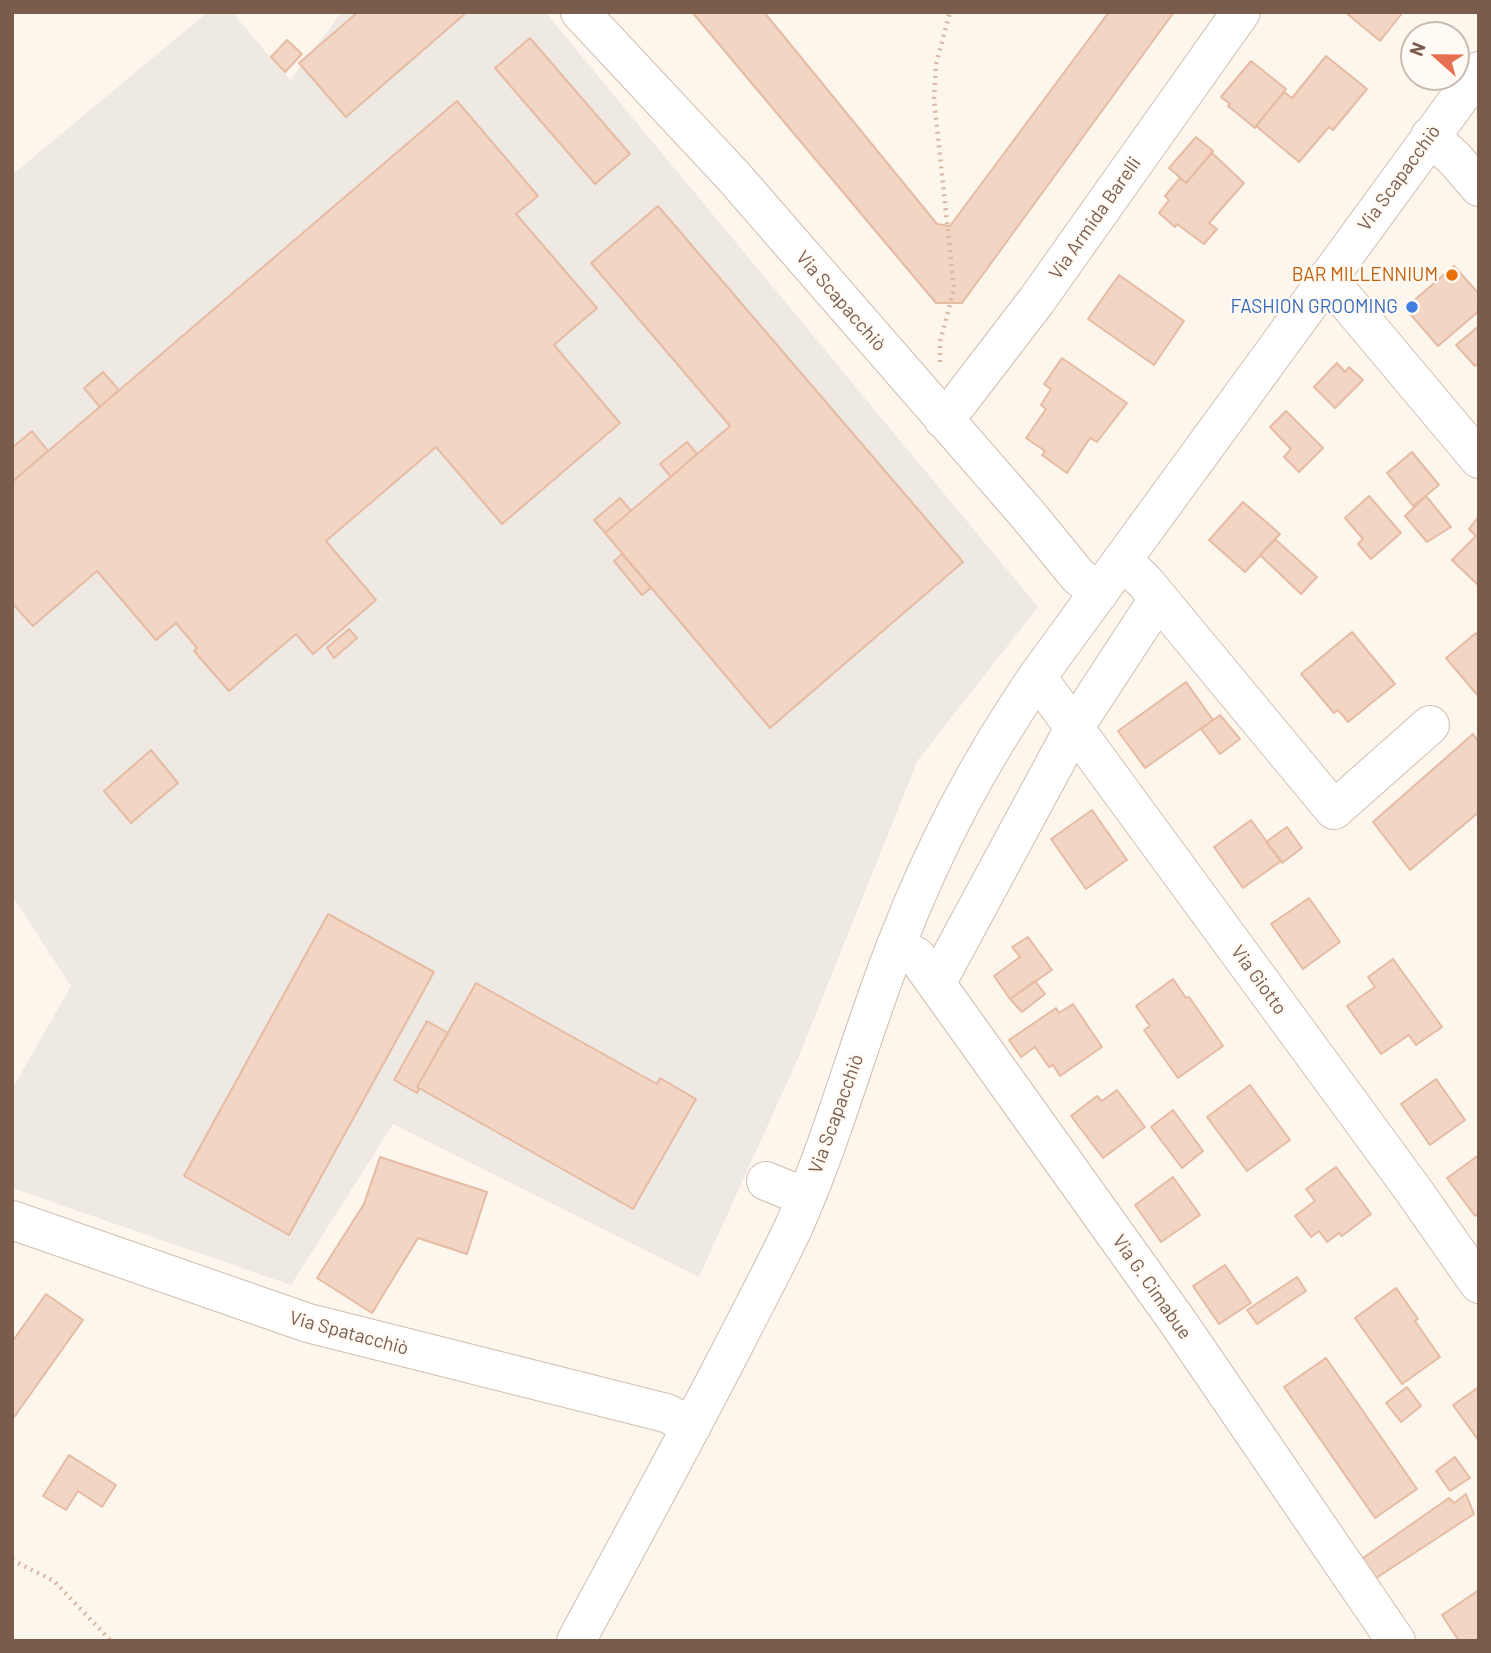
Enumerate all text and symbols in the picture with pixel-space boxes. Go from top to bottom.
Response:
north arrow [1400,21,1470,91]
text: N [1404,39,1430,59]
street label: Via Scapacchiò [1353,121,1445,235]
street label: Via Armida Barelli [1044,152,1146,284]
street label: Via Scapacchiò [791,246,891,356]
place label: BAR MILLENNIUM [1292,264,1438,286]
marker: BAR MILLENNIUM [1444,267,1460,283]
place label: FASHION GROOMING [1230,296,1398,318]
marker: FASHION GROOMING [1404,299,1420,315]
street label: Via Giotto [1226,941,1292,1019]
street label: Via Scapacchiò [804,1051,868,1177]
street label: Via G. Cimabue [1107,1230,1197,1344]
street label: Via Spatacchiò [287,1306,411,1360]

